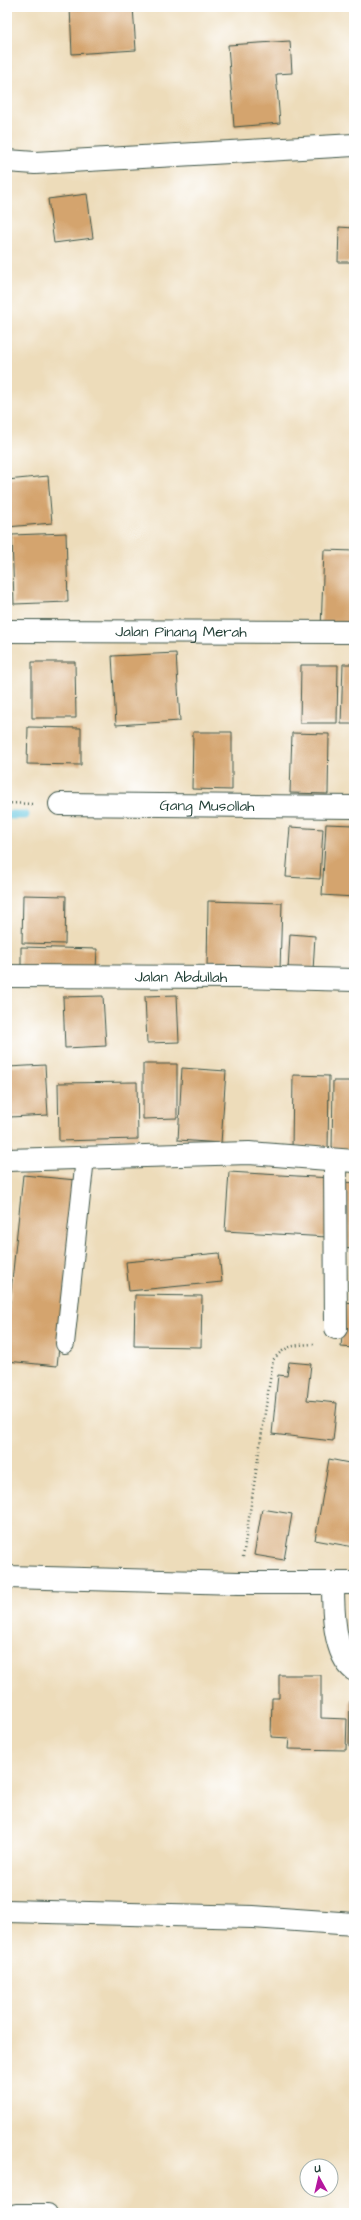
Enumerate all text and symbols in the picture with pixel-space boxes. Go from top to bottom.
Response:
street label: Jalan Pinang Merah [115,621,247,643]
street label: Gang Musollah [159,795,255,817]
street label: Jalan Abdullah [135,966,228,987]
north arrow [299,2158,339,2198]
text: U [313,2161,322,2177]

